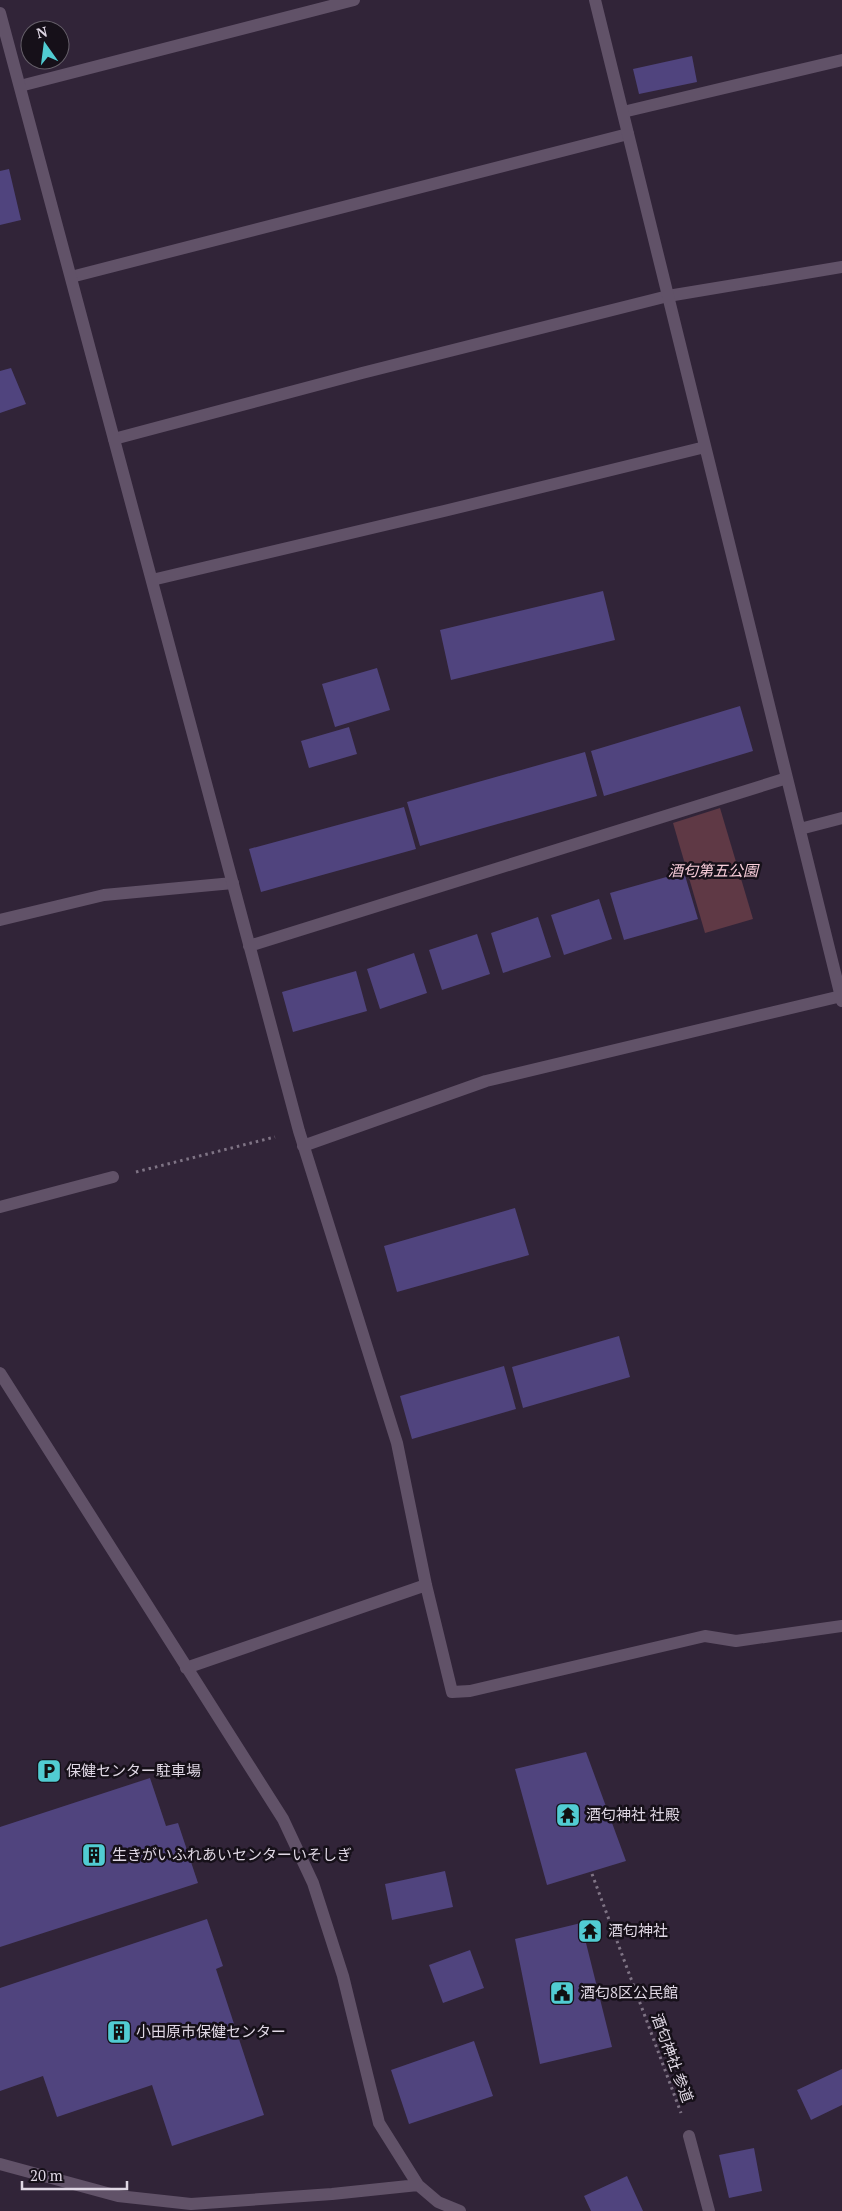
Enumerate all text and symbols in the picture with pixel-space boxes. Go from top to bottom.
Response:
north arrow [20,20,70,70]
text: N [34,21,50,42]
park label: 酒匂第五公園 [668,860,760,880]
parking icon: 保健センター駐車場 [36,1758,62,1784]
place label: 保健センター駐車場 [66,1760,201,1780]
temple icon: 酒匂神社 社殿 [555,1802,581,1828]
place label: 酒匂神社 社殿 [586,1804,680,1824]
building icon: 生きがいふれあいセンターいそしぎ [81,1842,107,1868]
place label: 生きがいふれあいセンターいそしぎ [112,1844,352,1864]
temple icon: 酒匂神社 [577,1918,603,1944]
place label: 酒匂神社 [608,1920,668,1940]
public building icon: 酒匂8区公民館 [549,1980,575,2006]
place label: 酒匂8区公民館 [580,1982,678,2002]
street label: 酒匂神社 参道 [648,2010,698,2105]
building icon: 小田原市保健センター [106,2019,132,2045]
place label: 小田原市保健センター [136,2021,286,2041]
scale bar [22,2158,128,2190]
text: 20 m [30,2165,63,2185]

